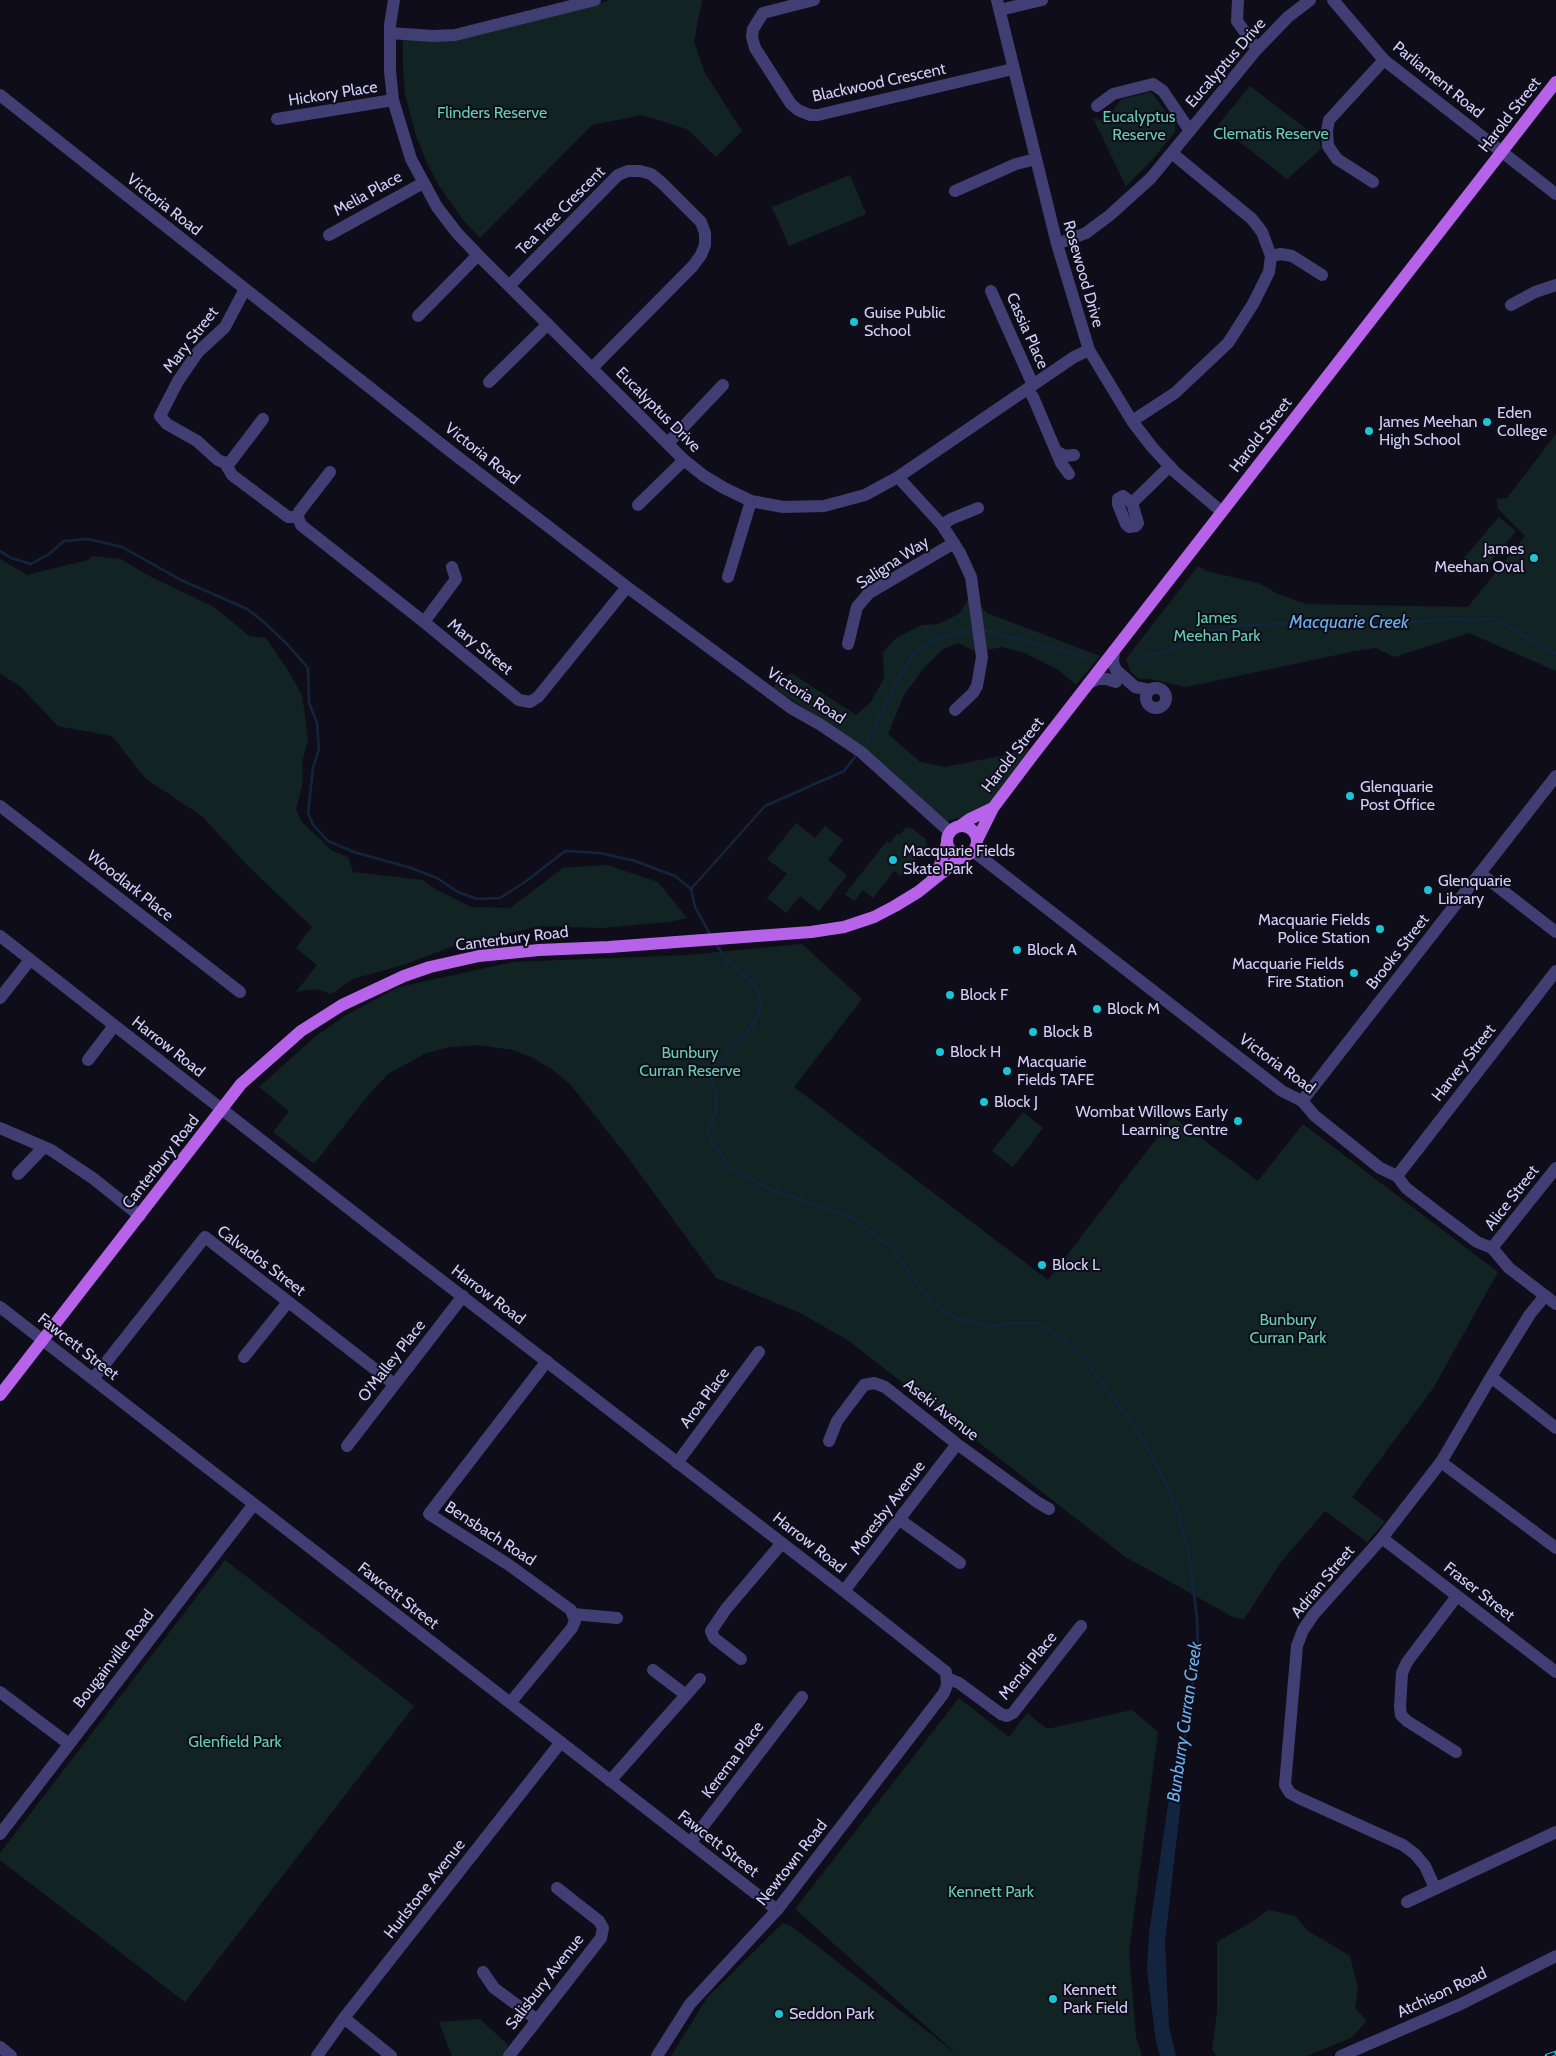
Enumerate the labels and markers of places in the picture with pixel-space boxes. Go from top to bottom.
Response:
place label: Guise Public School [864,303,946,341]
marker: Guise Public School [848,316,860,328]
place label: Eden College [1497,403,1547,441]
place label: James Meehan High School [1379,412,1478,450]
marker: Eden College [1481,416,1493,428]
marker: James Meehan High School [1363,425,1375,437]
place label: James Meehan Oval [1434,539,1524,577]
marker: James Meehan Oval [1528,552,1540,564]
place label: Glenquarie Post Office [1360,777,1435,815]
marker: Glenquarie Post Office [1344,790,1356,802]
place label: Macquarie Fields Skate Park [903,841,1015,879]
marker: Macquarie Fields Skate Park [887,854,899,866]
place label: Glenquarie Library [1438,871,1511,909]
marker: Glenquarie Library [1422,884,1434,896]
place label: Macquarie Fields Police Station [1258,910,1370,948]
marker: Macquarie Fields Police Station [1374,923,1386,935]
place label: Block A [1027,940,1077,960]
marker: Block A [1011,944,1023,956]
place label: Macquarie Fields Fire Station [1232,954,1344,992]
marker: Macquarie Fields Fire Station [1348,967,1360,979]
place label: Block F [960,985,1008,1005]
marker: Block F [944,989,956,1001]
place label: Block M [1107,999,1160,1019]
marker: Block M [1091,1003,1103,1015]
place label: Block B [1043,1022,1093,1042]
marker: Block B [1027,1026,1039,1038]
place label: Block H [950,1042,1001,1062]
marker: Block H [934,1046,946,1058]
place label: Macquarie Fields TAFE [1017,1052,1094,1090]
marker: Macquarie Fields TAFE [1001,1065,1013,1077]
place label: Block J [994,1092,1038,1112]
marker: Block J [978,1096,990,1108]
place label: Wombat Willows Early Learning Centre [1075,1102,1228,1140]
marker: Wombat Willows Early Learning Centre [1232,1115,1244,1127]
place label: Block L [1052,1255,1100,1275]
marker: Block L [1036,1259,1048,1271]
place label: Kennett Park Field [1063,1980,1128,2018]
marker: Kennett Park Field [1047,1993,1059,2005]
place label: Seddon Park [789,2004,874,2024]
marker: Seddon Park [773,2008,785,2020]

